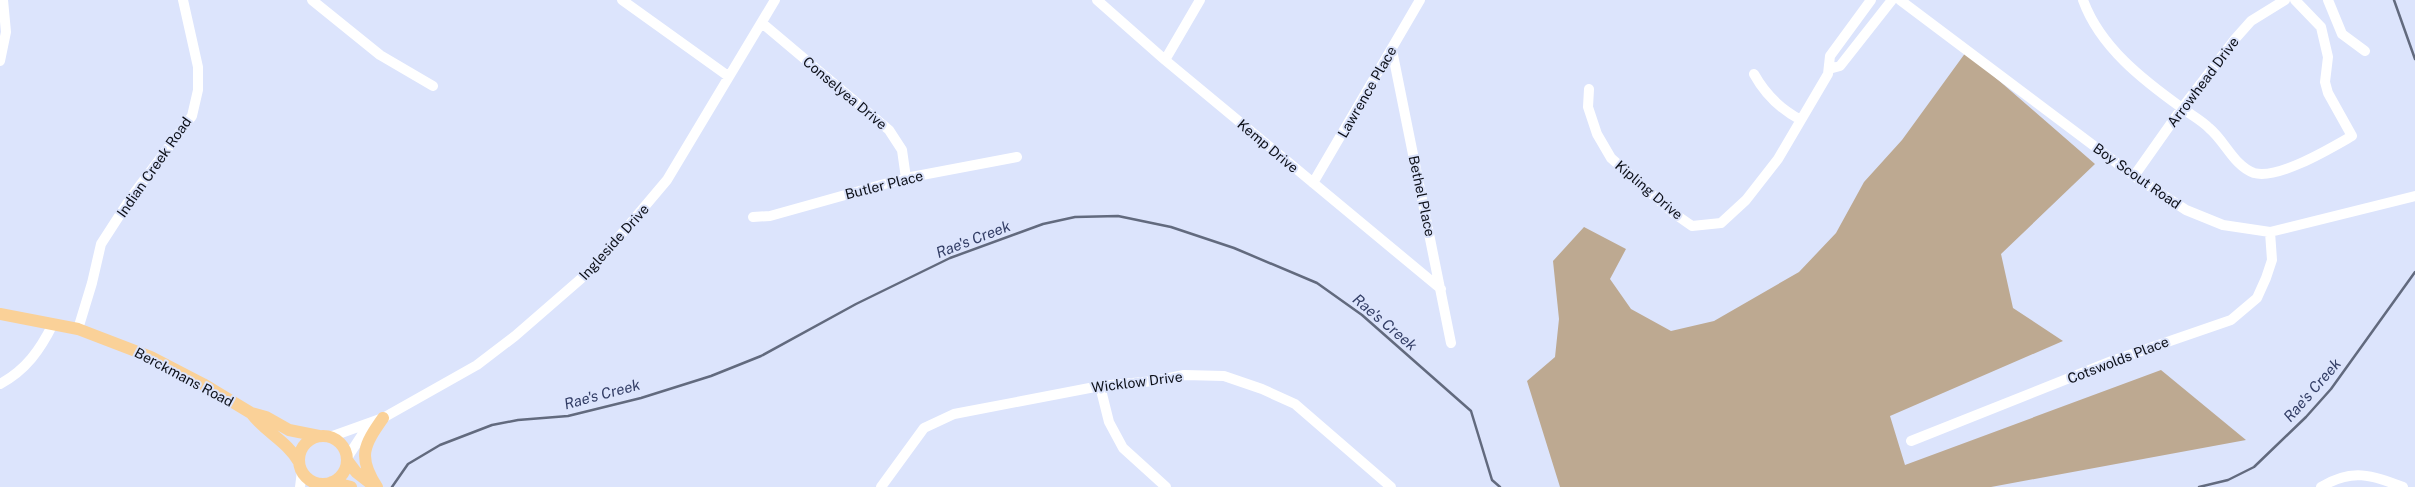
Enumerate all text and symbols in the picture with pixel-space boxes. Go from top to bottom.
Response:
street label: Arrowhead Drive [2164,34,2242,130]
street label: Lawrence Place [1334,43,1400,141]
street label: Conselyea Drive [800,53,890,133]
street label: Indian Creek Road [113,114,195,220]
street label: Kemp Drive [1234,116,1302,176]
street label: Boy Scout Road [2090,140,2184,212]
street label: Bethel Place [1406,154,1438,238]
street label: Kipling Drive [1612,157,1686,223]
street label: Butler Place [843,168,925,202]
street label: Ingleside Drive [576,201,652,283]
water label: Rae's Creek [933,217,1013,261]
water label: Rae's Creek [1350,290,1421,354]
street label: Cotswolds Place [2065,333,2171,387]
street label: Berckmans Road [132,344,236,410]
water label: Rae's Creek [2280,354,2345,425]
street label: Wicklow Drive [1091,368,1184,396]
water label: Rae's Creek [562,375,643,412]

